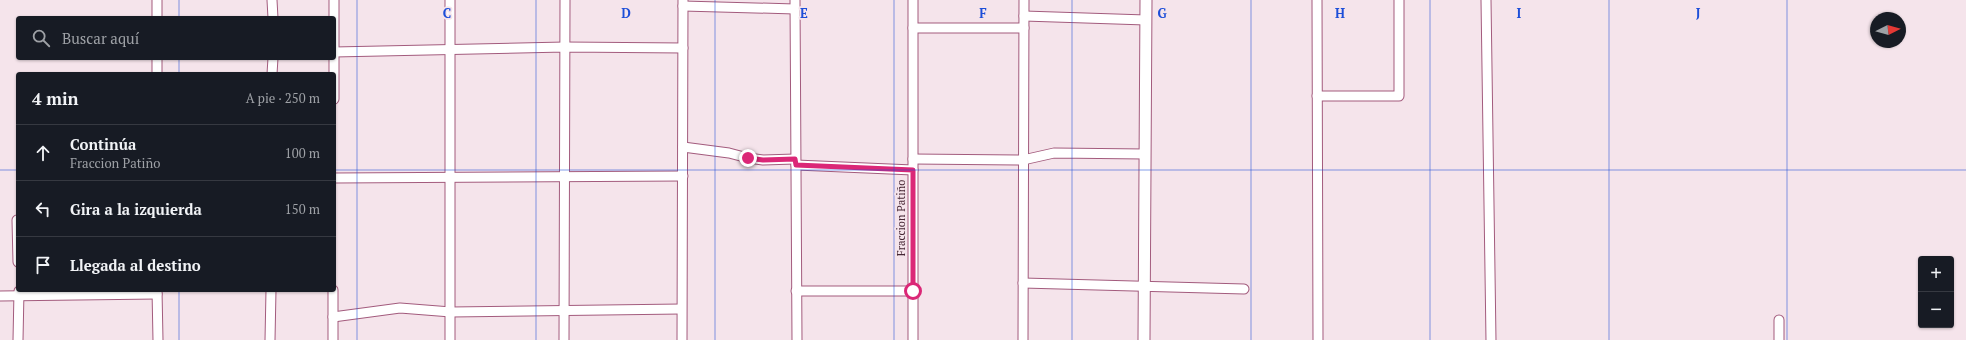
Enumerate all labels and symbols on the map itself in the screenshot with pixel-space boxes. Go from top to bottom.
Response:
text: C [443,4,451,22]
text: D [621,4,631,22]
text: E [800,4,808,22]
text: F [979,4,987,22]
text: G [1157,4,1167,22]
text: H [1335,4,1345,22]
text: I [1517,4,1522,22]
text: J [1696,4,1701,22]
north arrow [1870,12,1906,48]
route end [739,149,757,167]
street label: Fraccion Patiño [894,180,908,256]
route start [904,282,922,300]

